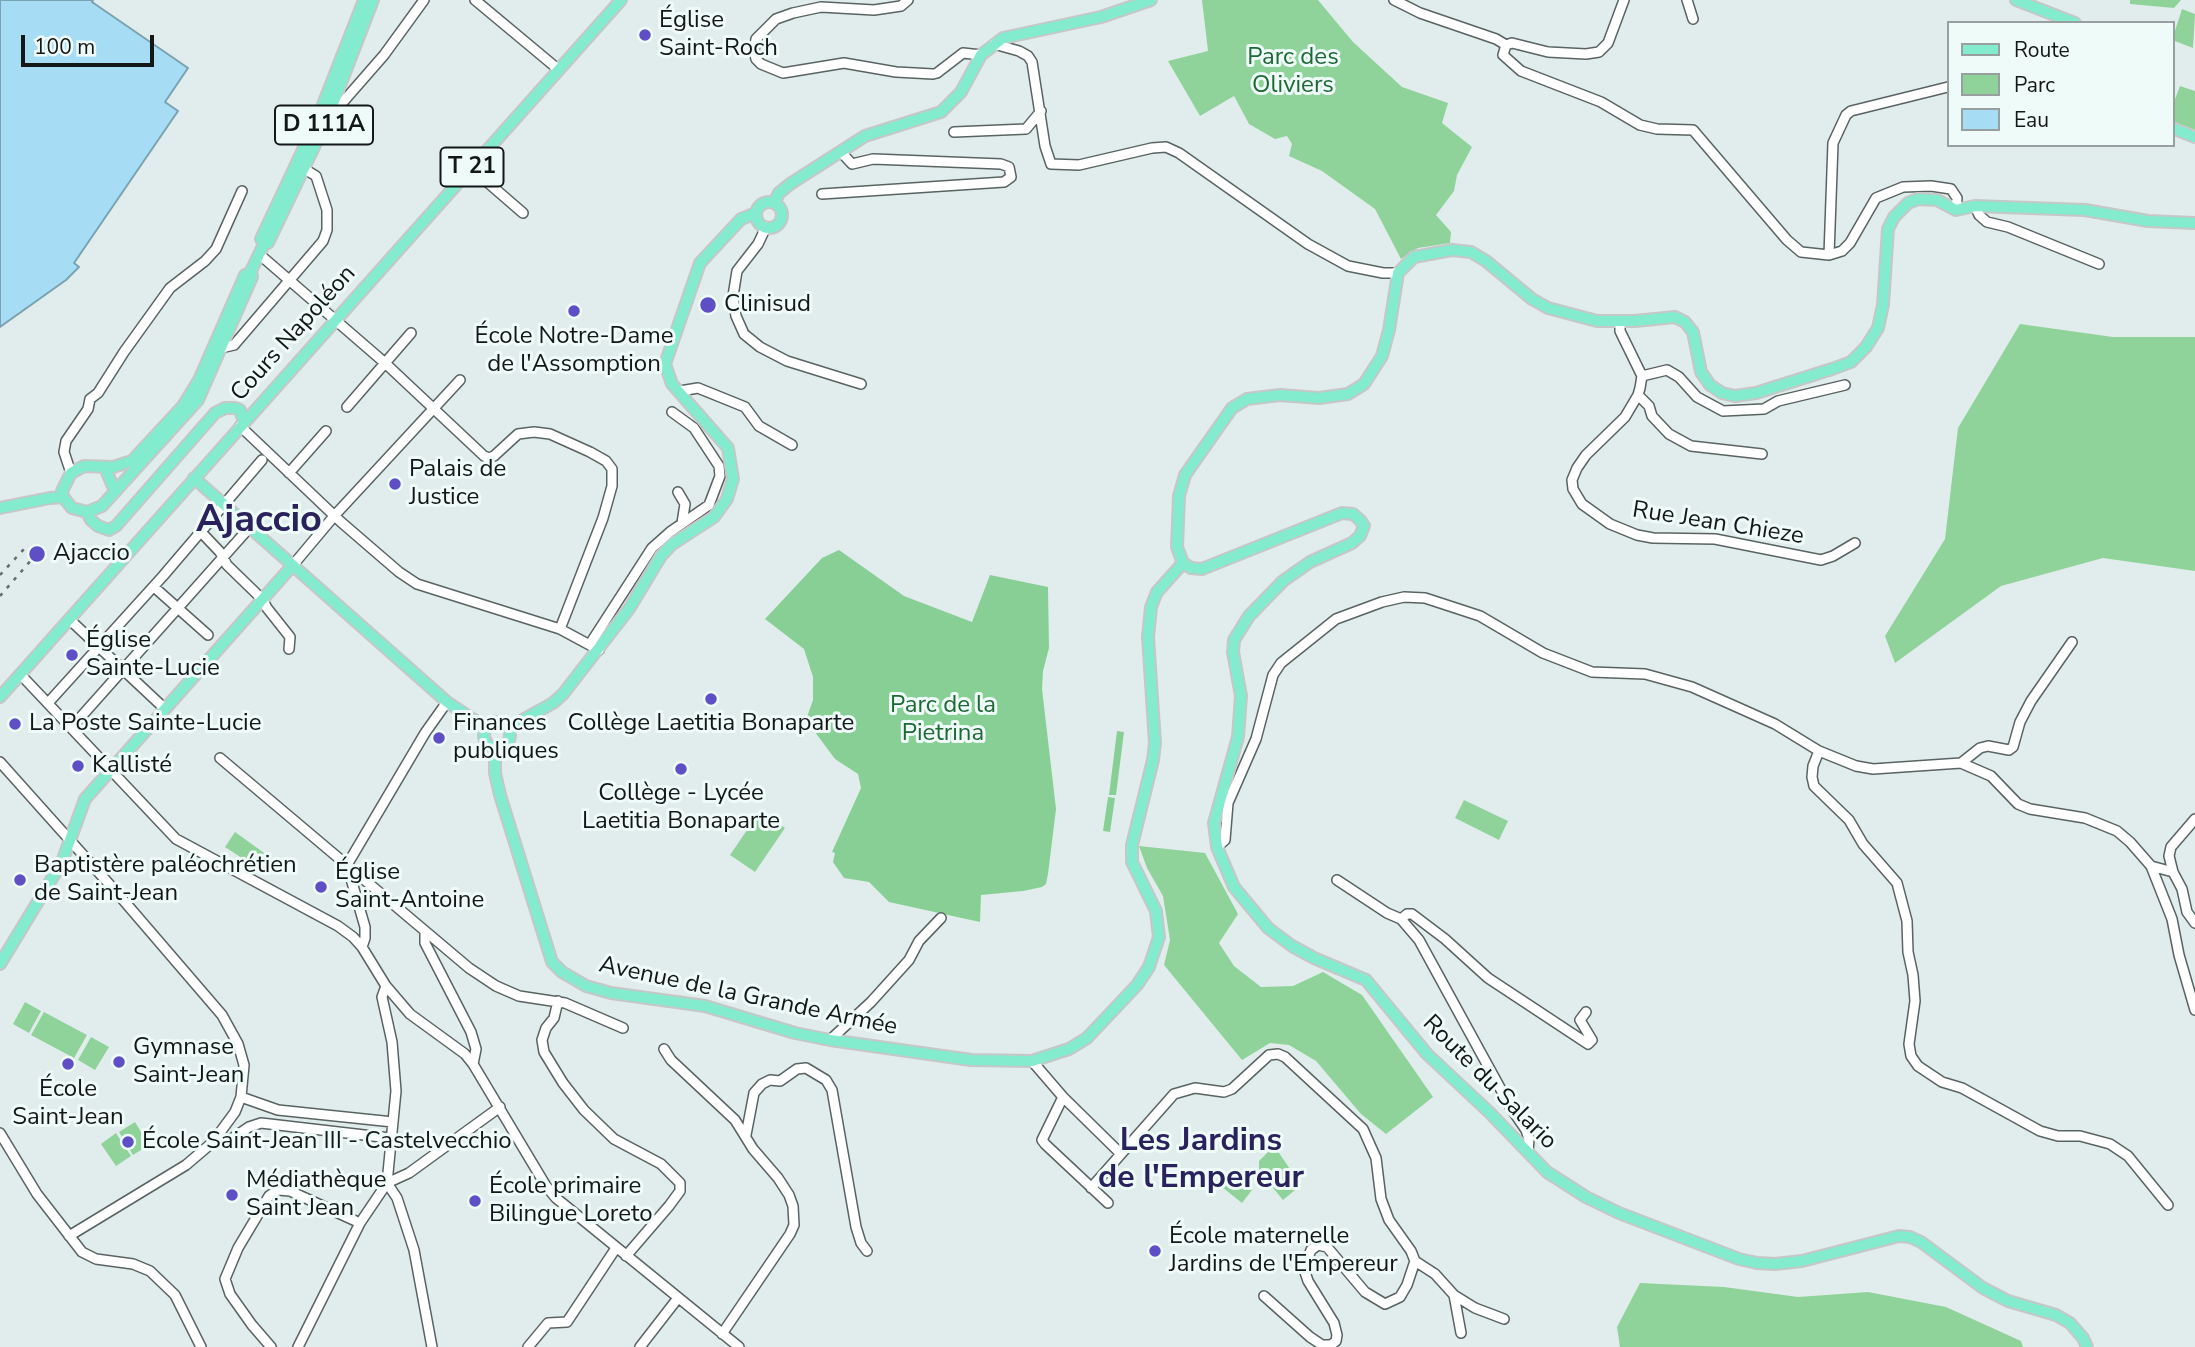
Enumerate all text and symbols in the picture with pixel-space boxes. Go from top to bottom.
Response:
place label: Église Saint-Roch [659,7,778,63]
scale bar [24,21,158,65]
legend [1946,21,2174,147]
marker: Église Saint-Roch [637,27,653,43]
text: 100 m [34,33,95,61]
text: Route [2014,36,2070,64]
park label: Parc des Oliviers [1247,44,1339,100]
text: Parc [2014,71,2055,99]
road number: D 111A [275,106,373,144]
text: Eau [2014,106,2049,134]
road number: T 21 [440,148,504,186]
street label: Cours Napoléon [225,260,363,408]
place label: Clinisud [724,291,811,319]
marker: Clinisud [698,295,718,315]
marker: École Notre-Dame de l'Assomption [566,303,582,319]
place label: École Notre-Dame de l'Assomption [475,323,673,379]
place label: Palais de Justice [409,456,506,512]
marker: Palais de Justice [387,476,403,492]
street label: Rue Jean Chieze [1630,496,1806,552]
district label: Ajaccio [196,499,322,545]
place label: Ajaccio [53,540,130,568]
marker: Ajaccio [27,544,47,564]
place label: Église Sainte-Lucie [86,627,220,683]
marker: Église Sainte-Lucie [64,647,80,663]
marker: Collège Laetitia Bonaparte [703,691,719,707]
park label: Parc de la Pietrina [890,692,996,748]
place label: La Poste Sainte-Lucie [29,710,261,738]
place label: Finances publiques [453,710,559,766]
place label: Collège Laetitia Bonaparte [568,710,854,738]
marker: La Poste Sainte-Lucie [7,716,23,732]
marker: Finances publiques [431,730,447,746]
place label: Kallisté [92,752,172,780]
marker: Kallisté [70,758,86,774]
marker: Collège - Lycée Laetitia Bonaparte [673,761,689,777]
place label: Collège - Lycée Laetitia Bonaparte [582,780,780,836]
place label: Baptistère paléochrétien de Saint-Jean [34,852,297,908]
place label: Église Saint-Antoine [335,859,484,915]
marker: Baptistère paléochrétien de Saint-Jean [12,872,28,888]
marker: Église Saint-Antoine [313,879,329,895]
street label: Avenue de la Grande Armée [596,951,900,1043]
street label: Route du Salario [1416,1010,1562,1156]
place label: Gymnase Saint-Jean [133,1034,244,1090]
marker: Gymnase Saint-Jean [111,1054,127,1070]
marker: École Saint-Jean [60,1056,76,1072]
place label: École Saint-Jean [12,1076,124,1132]
district label: Les Jardins de l'Empereur [1098,1123,1304,1198]
place label: École Saint-Jean III - Castelvecchio [142,1128,512,1156]
marker: École Saint-Jean III - Castelvecchio [120,1134,136,1150]
place label: Médiathèque Saint Jean [246,1167,387,1223]
place label: École primaire Bilingue Loreto [489,1173,653,1229]
marker: Médiathèque Saint Jean [224,1187,240,1203]
marker: École primaire Bilingue Loreto [467,1193,483,1209]
place label: École maternelle Jardins de l'Empereur [1169,1223,1398,1279]
marker: École maternelle Jardins de l'Empereur [1147,1243,1163,1259]

